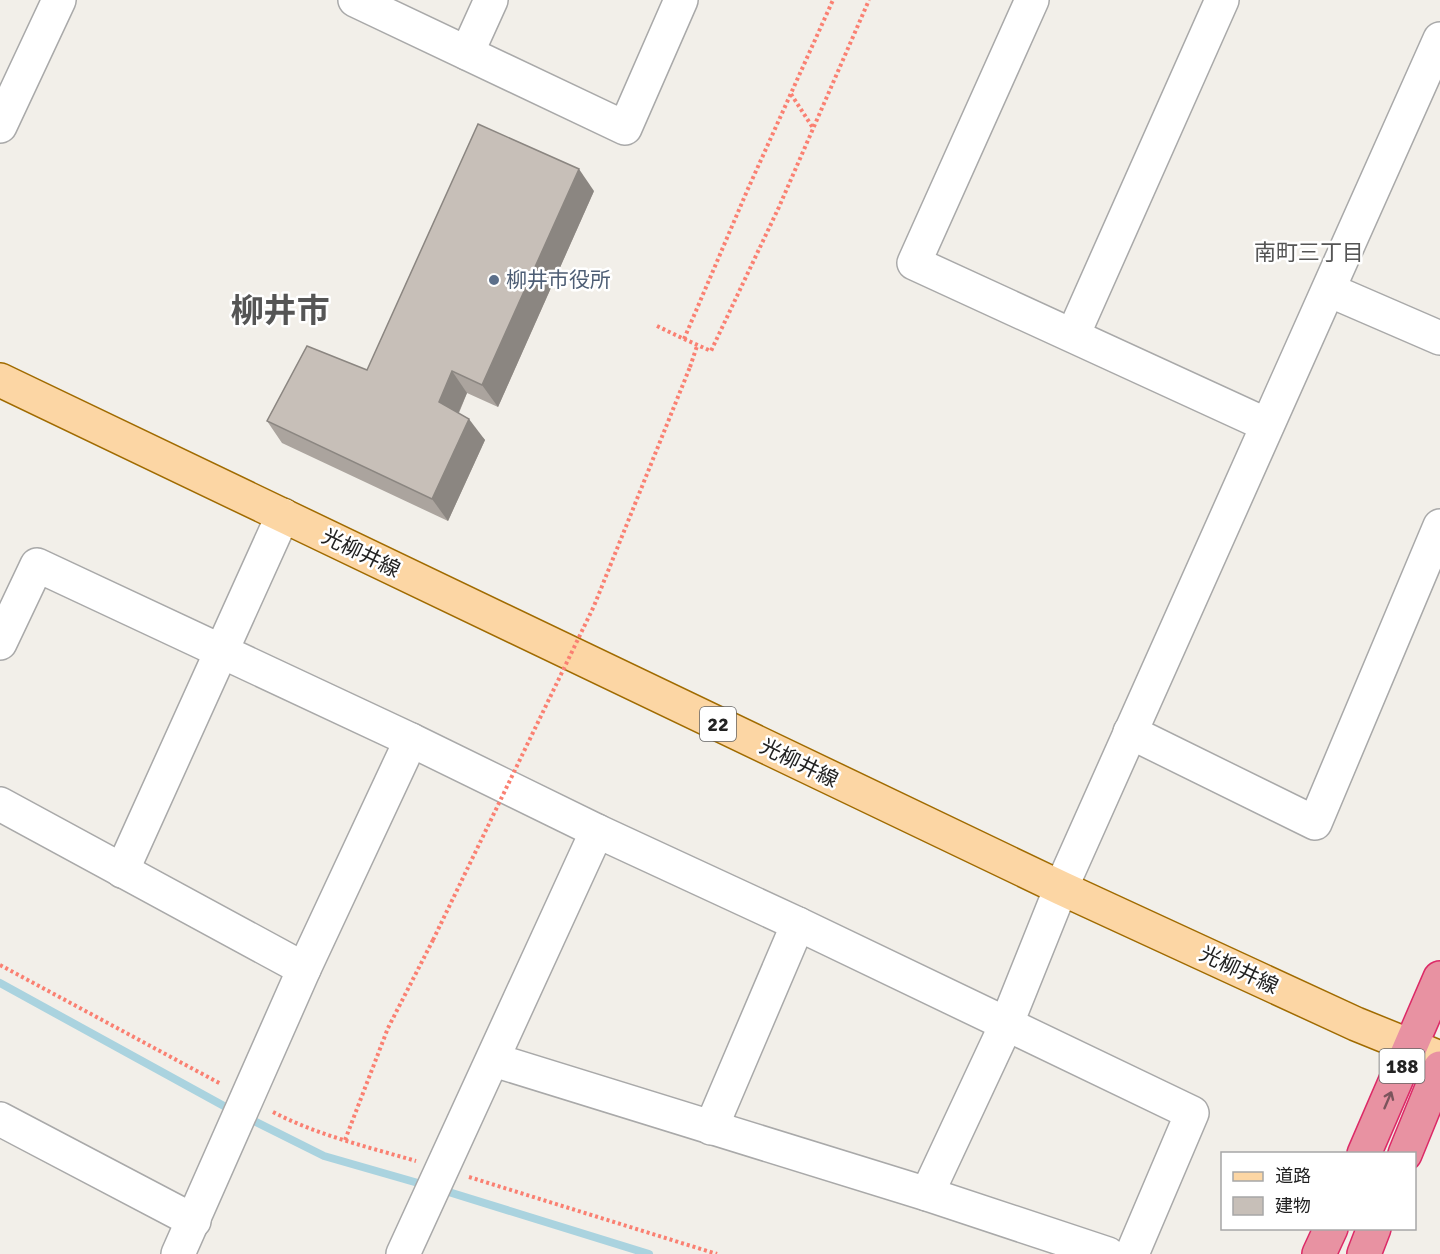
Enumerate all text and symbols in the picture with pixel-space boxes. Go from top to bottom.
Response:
district label: 南町三丁目 [1254,239,1364,266]
place label: 柳井市役所 [506,267,611,293]
marker: 柳井市役所 [487,273,501,287]
district label: 柳井市 [231,291,330,332]
street label: 光柳井線 [318,523,404,583]
road number: 22 [700,707,736,741]
street label: 光柳井線 [756,733,842,793]
street label: 光柳井線 [1195,940,1283,1000]
road number: 188 [1380,1049,1424,1083]
one-way arrow [1383,1091,1394,1110]
legend [1221,1152,1416,1230]
text: 道路 [1275,1165,1311,1187]
text: 建物 [1275,1195,1311,1217]

